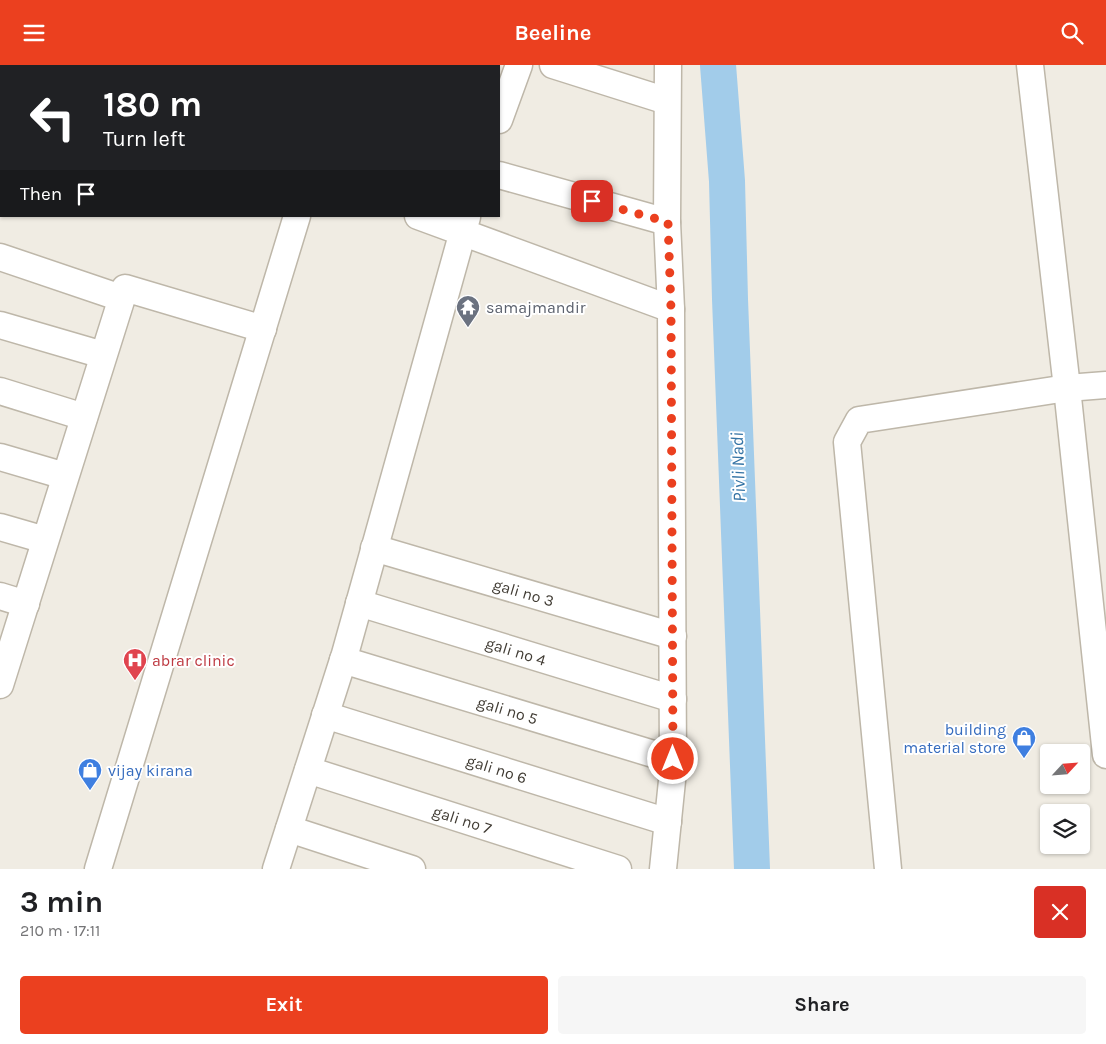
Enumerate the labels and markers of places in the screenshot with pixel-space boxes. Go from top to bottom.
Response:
pin [571,180,613,222]
temple icon: samajmandir [455,294,481,328]
place label: samajmandir [486,298,586,317]
hospital icon: abrar clinic [122,647,148,681]
place label: abrar clinic [152,651,235,670]
place label: building material store [903,720,1006,757]
shop icon: building material store [1011,725,1037,759]
shop icon: vijay kirana [77,757,103,791]
place label: vijay kirana [108,761,193,780]

